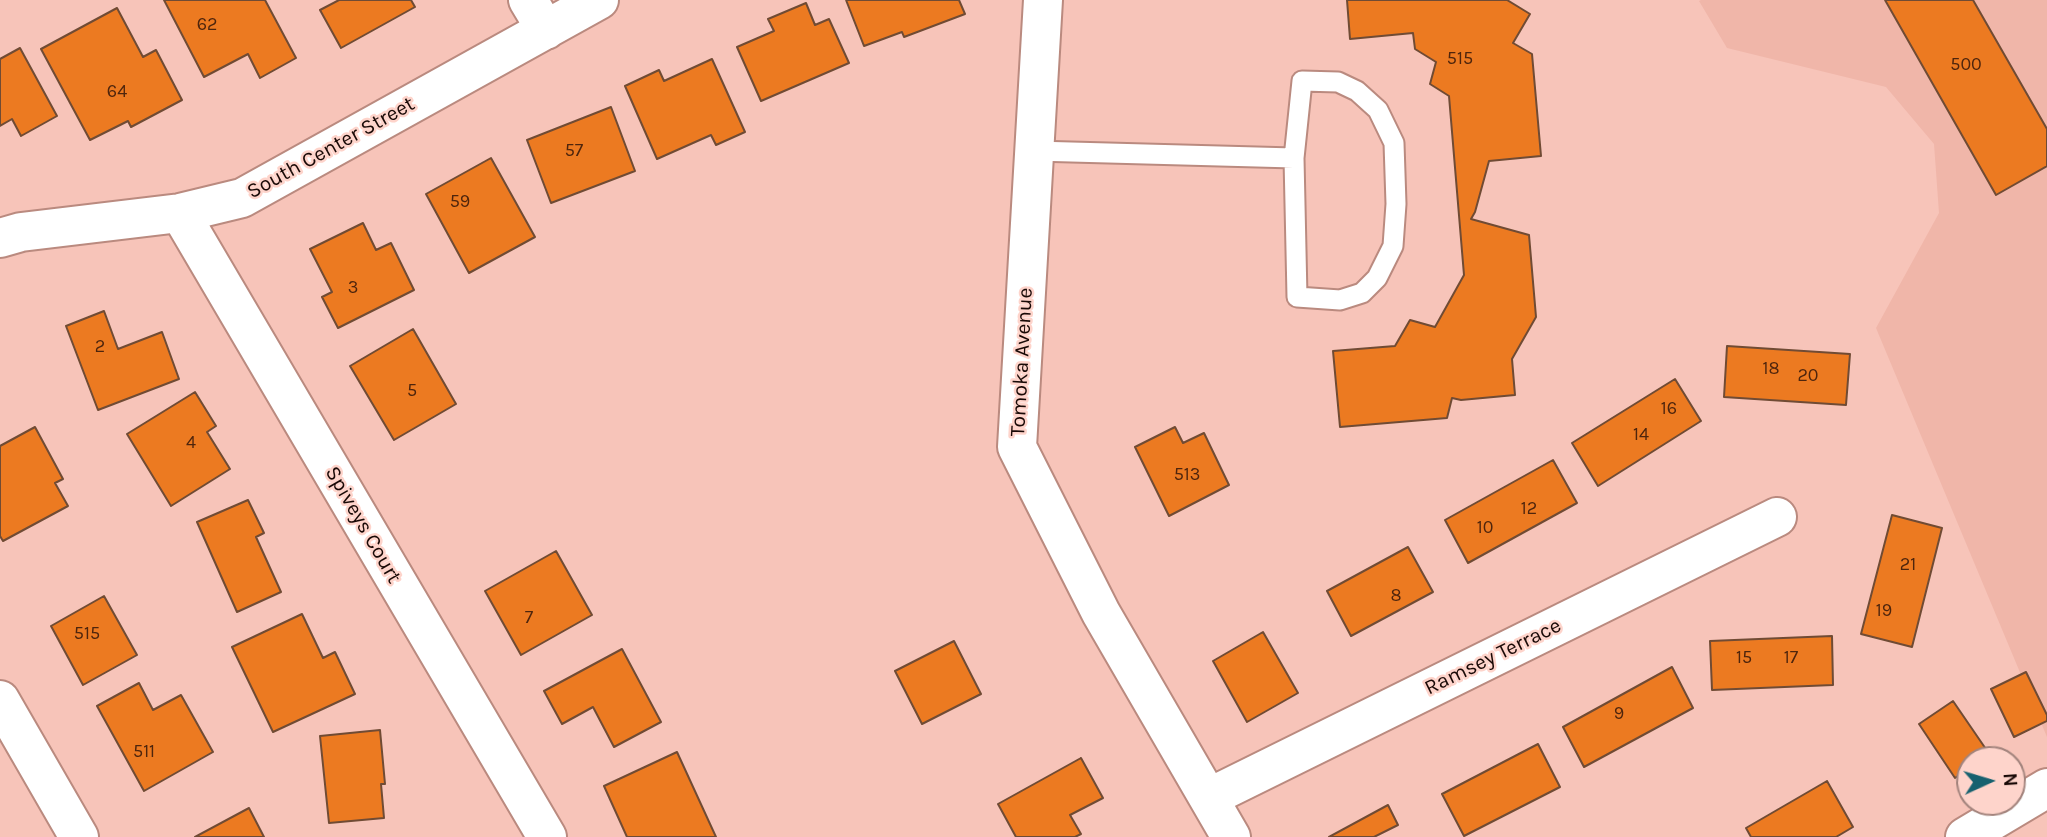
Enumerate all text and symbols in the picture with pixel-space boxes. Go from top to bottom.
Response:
house number: 62 [197,14,217,36]
house number: 515 [1447,48,1473,70]
house number: 500 [1950,54,1982,76]
house number: 64 [107,81,127,103]
street label: South Center Street [243,91,419,205]
house number: 57 [565,140,583,162]
house number: 59 [450,191,470,213]
house number: 3 [348,277,358,299]
street label: Tomoka Avenue [1006,287,1038,437]
house number: 2 [95,336,105,358]
house number: 18 [1762,358,1780,380]
house number: 20 [1797,365,1819,387]
house number: 5 [407,380,417,402]
house number: 16 [1661,398,1677,420]
house number: 14 [1633,424,1649,446]
house number: 4 [186,432,196,454]
street label: Spiveys Court [319,462,407,588]
house number: 513 [1174,464,1200,486]
house number: 12 [1521,498,1537,520]
house number: 10 [1477,517,1493,539]
house number: 21 [1900,554,1916,576]
house number: 8 [1390,585,1402,607]
house number: 19 [1876,600,1892,622]
house number: 7 [525,607,533,629]
street label: Ramsey Terrace [1421,613,1565,701]
house number: 515 [74,623,100,645]
house number: 15 [1736,647,1752,669]
house number: 17 [1784,647,1798,669]
house number: 9 [1614,703,1624,725]
house number: 511 [133,741,155,763]
north arrow [1956,746,2026,816]
text: N [1999,772,2021,787]

